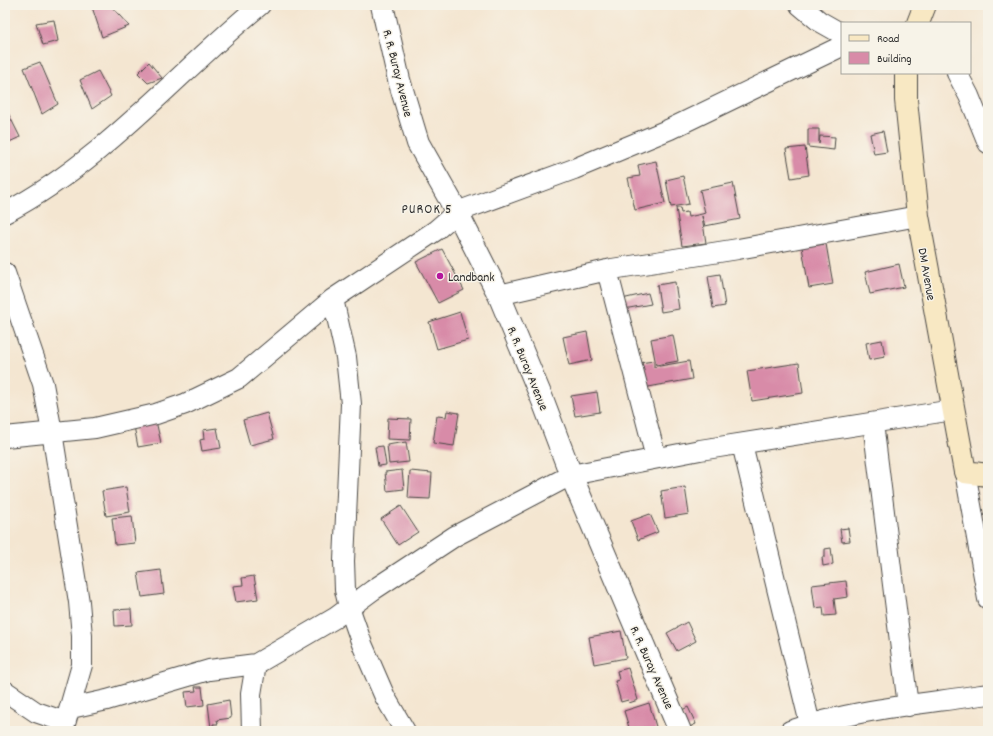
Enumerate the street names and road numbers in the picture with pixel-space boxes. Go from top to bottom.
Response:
street label: R. R. Buray Avenue [377,28,417,120]
street label: DM Avenue [912,247,940,302]
street label: R. R. Buray Avenue [501,324,552,414]
street label: R. R. Buray Avenue [624,623,678,713]

